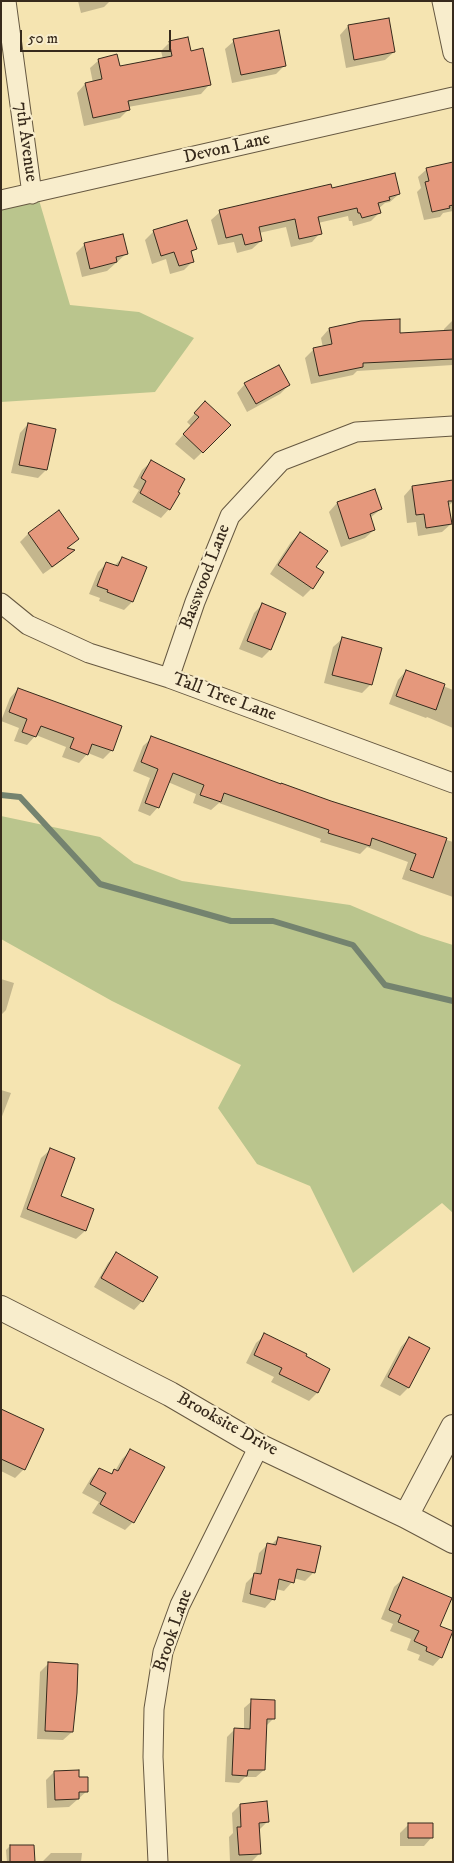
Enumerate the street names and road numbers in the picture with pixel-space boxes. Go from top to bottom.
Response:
street label: 7th Avenue [9,101,41,183]
street label: Devon Lane [182,129,272,169]
street label: Basswood Lane [176,522,236,632]
street label: Tall Tree Lane [169,669,279,727]
street label: Brooksite Drive [173,1388,281,1462]
street label: Brook Lane [150,1587,198,1675]

